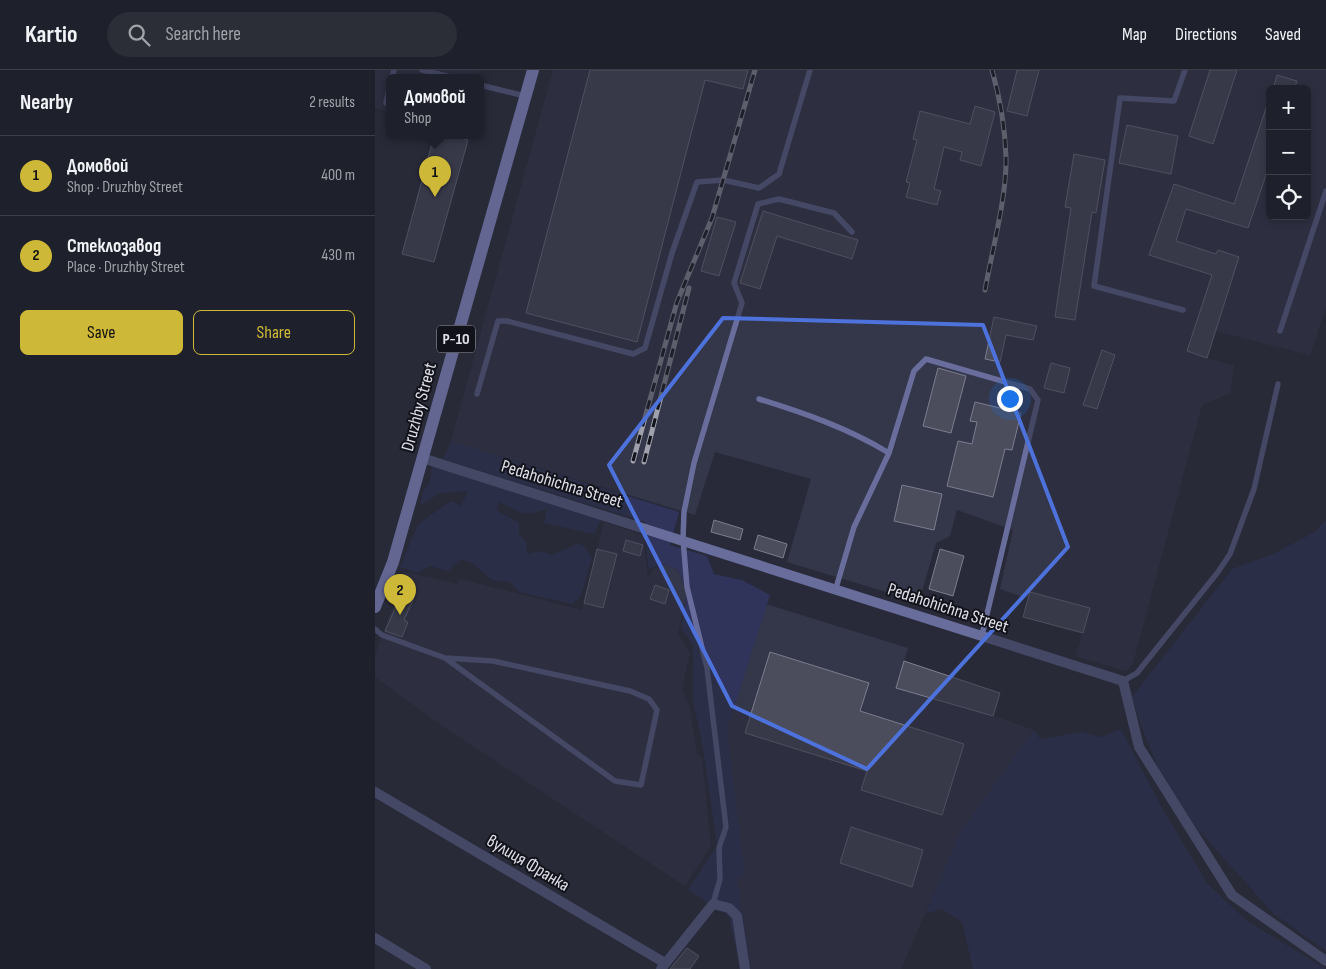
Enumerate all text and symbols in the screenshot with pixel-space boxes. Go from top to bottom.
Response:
search box [107,12,457,57]
text: Kartio [25,20,77,49]
icon: search [125,21,153,49]
text: Search here [165,23,241,46]
text: Map [1122,24,1147,45]
text: Directions [1175,24,1237,45]
text: Saved [1265,24,1301,45]
popup [386,74,484,139]
map controls [1266,85,1311,220]
button: + [1266,85,1311,130]
text: Домовой [404,86,466,109]
text: Nearby [20,90,73,115]
text: 2 results [309,93,355,112]
text: Shop [404,109,431,128]
button: − [1266,130,1311,175]
text: Домовой [67,155,128,178]
pin: 1 [419,156,451,197]
text: 1 [33,166,39,185]
text: 400 m [321,166,355,185]
button: locate [1266,175,1311,220]
text: Shop · Druzhby Street [67,178,183,197]
text: Стеклозавод [67,235,161,258]
text: 2 [32,246,40,265]
text: 430 m [322,246,355,265]
text: Place · Druzhby Street [67,258,185,277]
button: Save [20,310,183,355]
button: Share [193,310,355,355]
road number: Р-10 [437,325,475,352]
street label: Druzhby Street [397,360,441,454]
your location [997,386,1023,412]
street label: Pedahohichna Street [499,456,626,513]
pin: 2 [384,574,416,615]
street label: Pedahohichna Street [885,579,1012,638]
street label: вулиця Франка [483,830,573,896]

